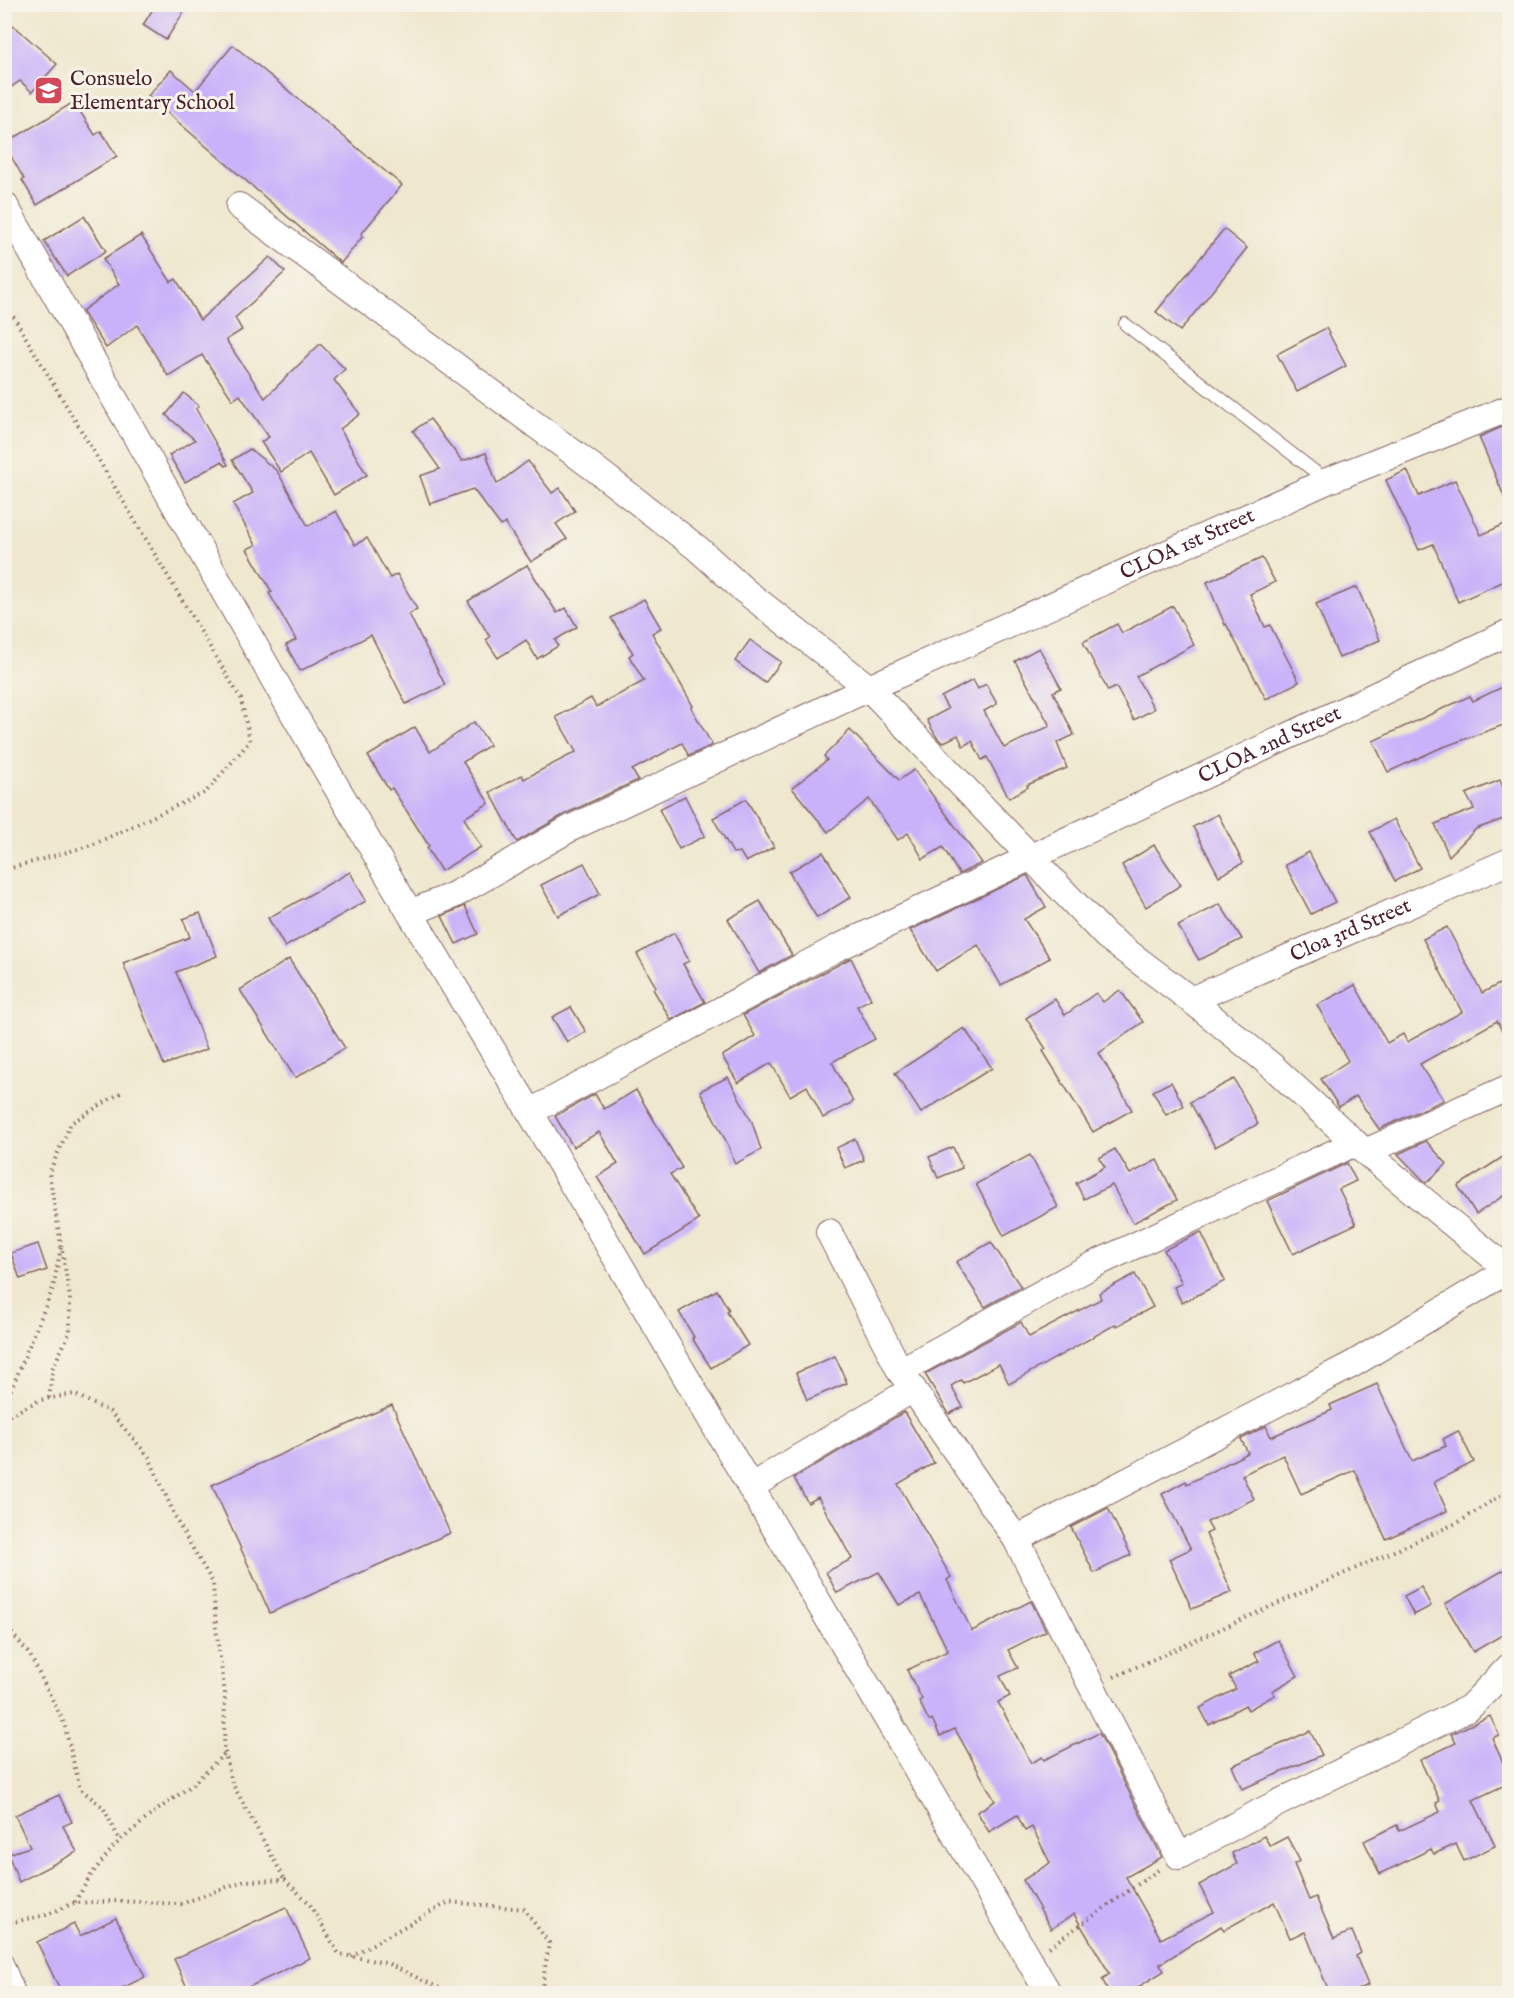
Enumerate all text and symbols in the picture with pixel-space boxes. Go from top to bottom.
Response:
place label: Consuelo Elementary School [70,66,235,117]
school or university icon: Consuelo Elementary School [33,75,65,107]
street label: CLOA 1st Street [1116,502,1259,586]
street label: CLOA 2nd Street [1194,700,1345,790]
street label: Cloa 3rd Street [1286,892,1415,969]

